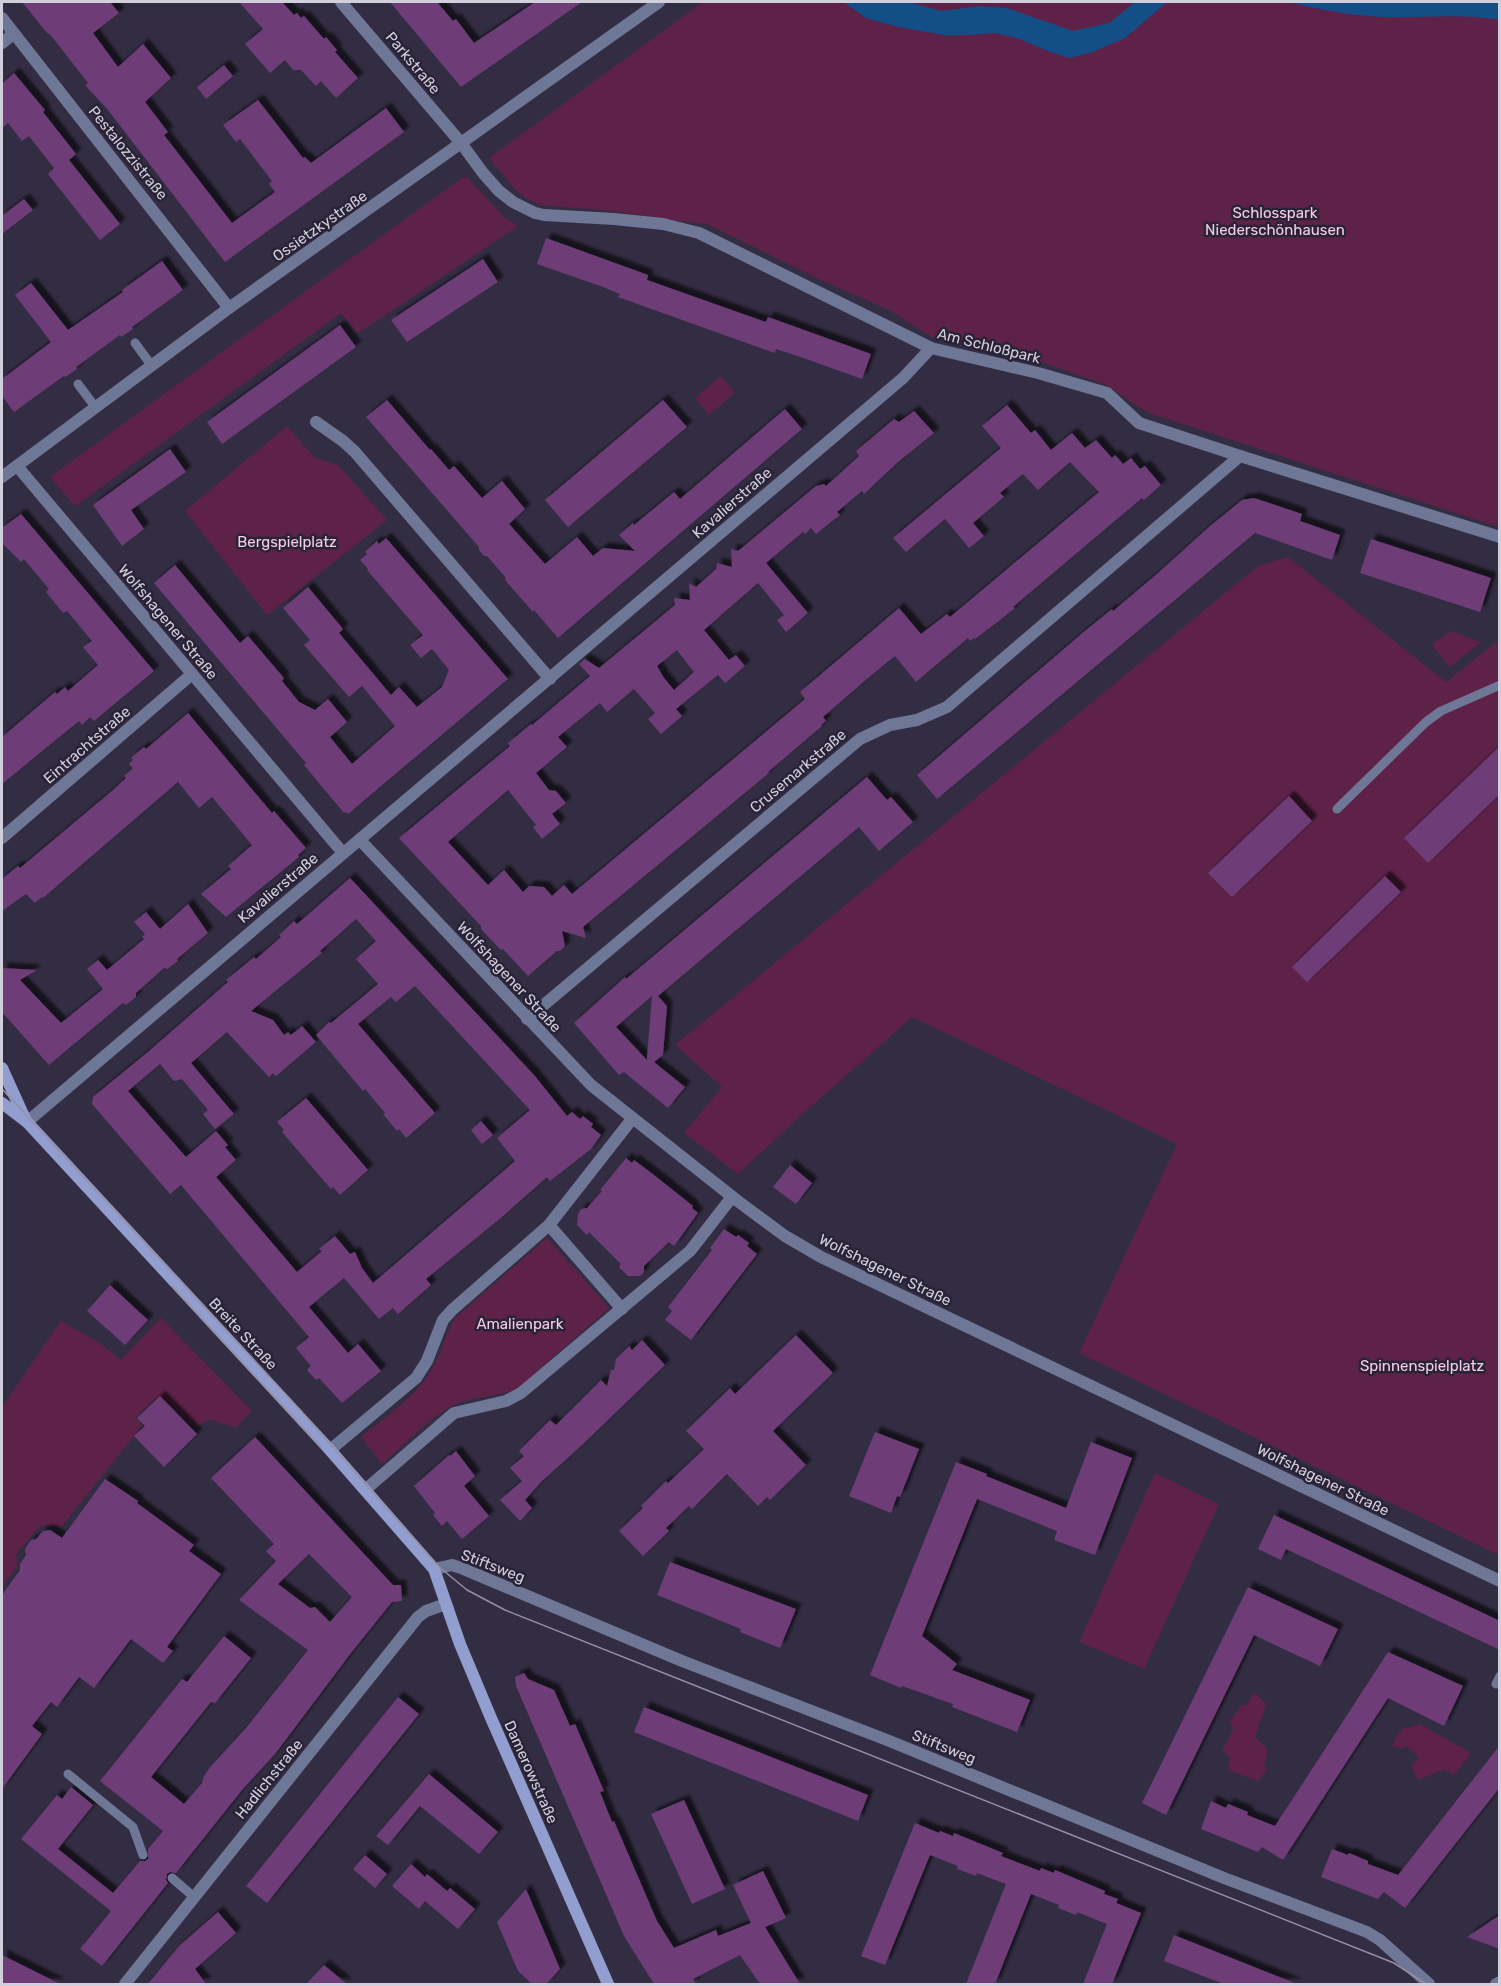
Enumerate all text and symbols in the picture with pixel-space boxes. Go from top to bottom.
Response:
street label: Parkstraße [382,28,444,98]
street label: Pestalozzistraße [85,102,171,204]
street label: Ossietzkystraße [269,187,371,265]
park label: Schlosspark Niederschönhausen [1205,204,1345,239]
street label: Am Schloßpark [936,324,1043,368]
street label: Kavalierstraße [689,464,775,542]
park label: Bergspielplatz [237,533,337,551]
street label: Wolfshagener Straße [115,561,221,683]
street label: Eintrachtstraße [40,702,134,788]
street label: Crusemarkstraße [746,725,850,817]
street label: Kavalierstraße [234,849,322,927]
street label: Wolfshagener Straße [453,918,565,1036]
street label: Wolfshagener Straße [816,1230,954,1310]
street label: Breite Straße [205,1294,281,1374]
park label: Amalienpark [476,1315,564,1333]
park label: Spinnenspielplatz [1360,1357,1484,1375]
street label: Wolfshagener Straße [1254,1440,1392,1520]
street label: Stiftsweg [458,1546,528,1586]
street label: Damerowstraße [500,1718,562,1826]
street label: Stiftsweg [910,1726,978,1768]
street label: Hadlichstraße [231,1736,307,1822]

